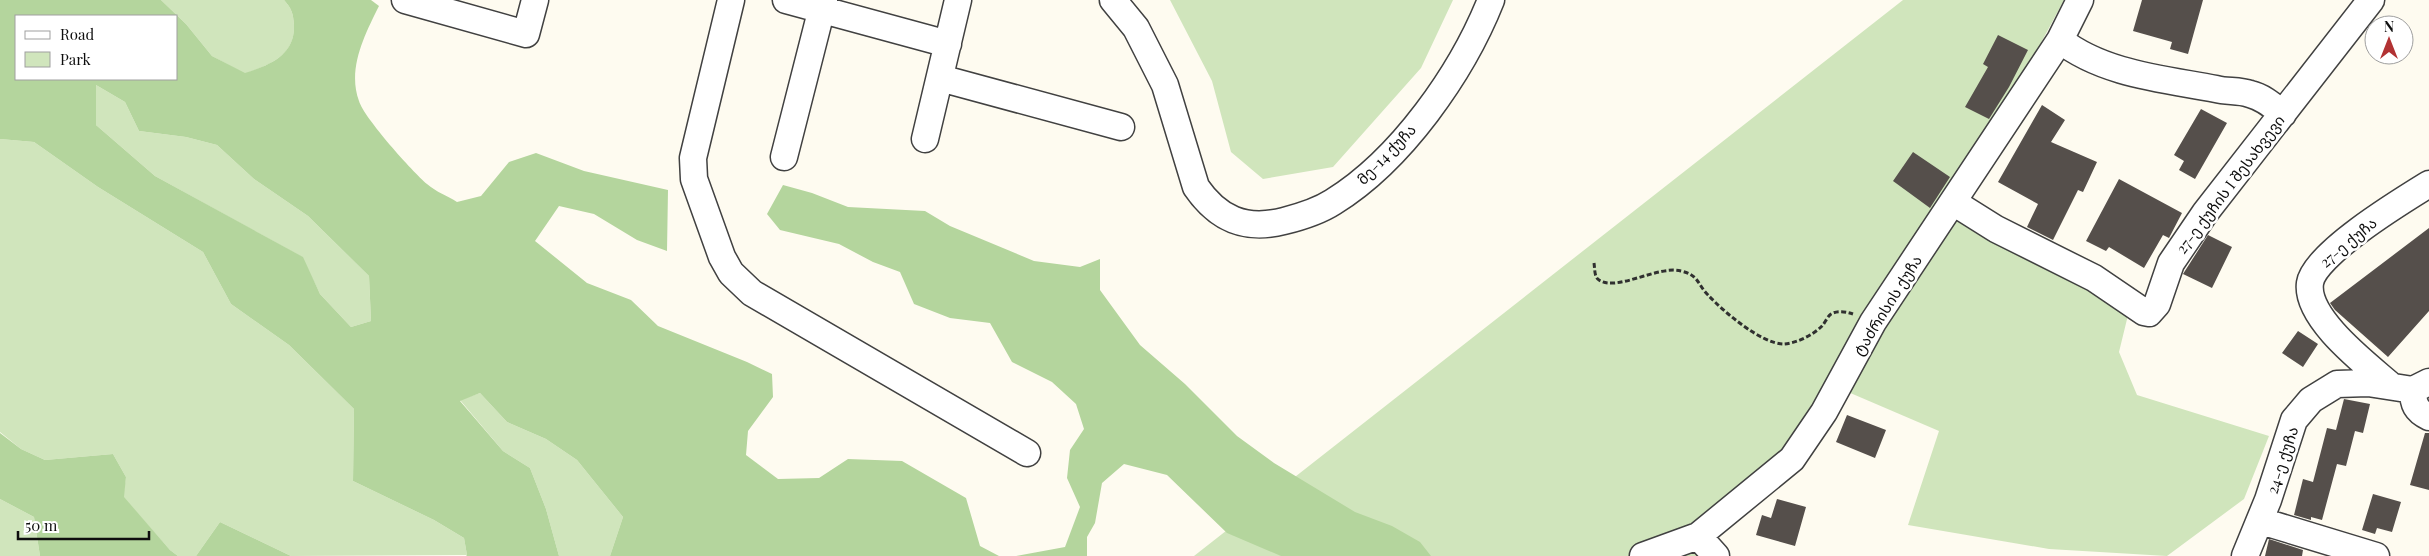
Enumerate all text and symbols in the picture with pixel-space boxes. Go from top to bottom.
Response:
legend [15,15,178,80]
north arrow [2364,15,2414,65]
text: N [2384,17,2394,36]
text: Road [60,24,94,44]
text: Park [60,49,92,69]
street label: 27-ე ქუჩის I შესახვევი [2171,111,2289,257]
street label: მე-14 ქუჩა [1352,119,1420,189]
street label: 27-ე ქუჩა [2315,212,2381,272]
street label: ტაძრისის ქუჩა [1848,251,1926,359]
street label: 24-ე ქუჩა [2262,424,2302,496]
scale bar [18,508,149,540]
text: 50 m [25,515,58,535]

